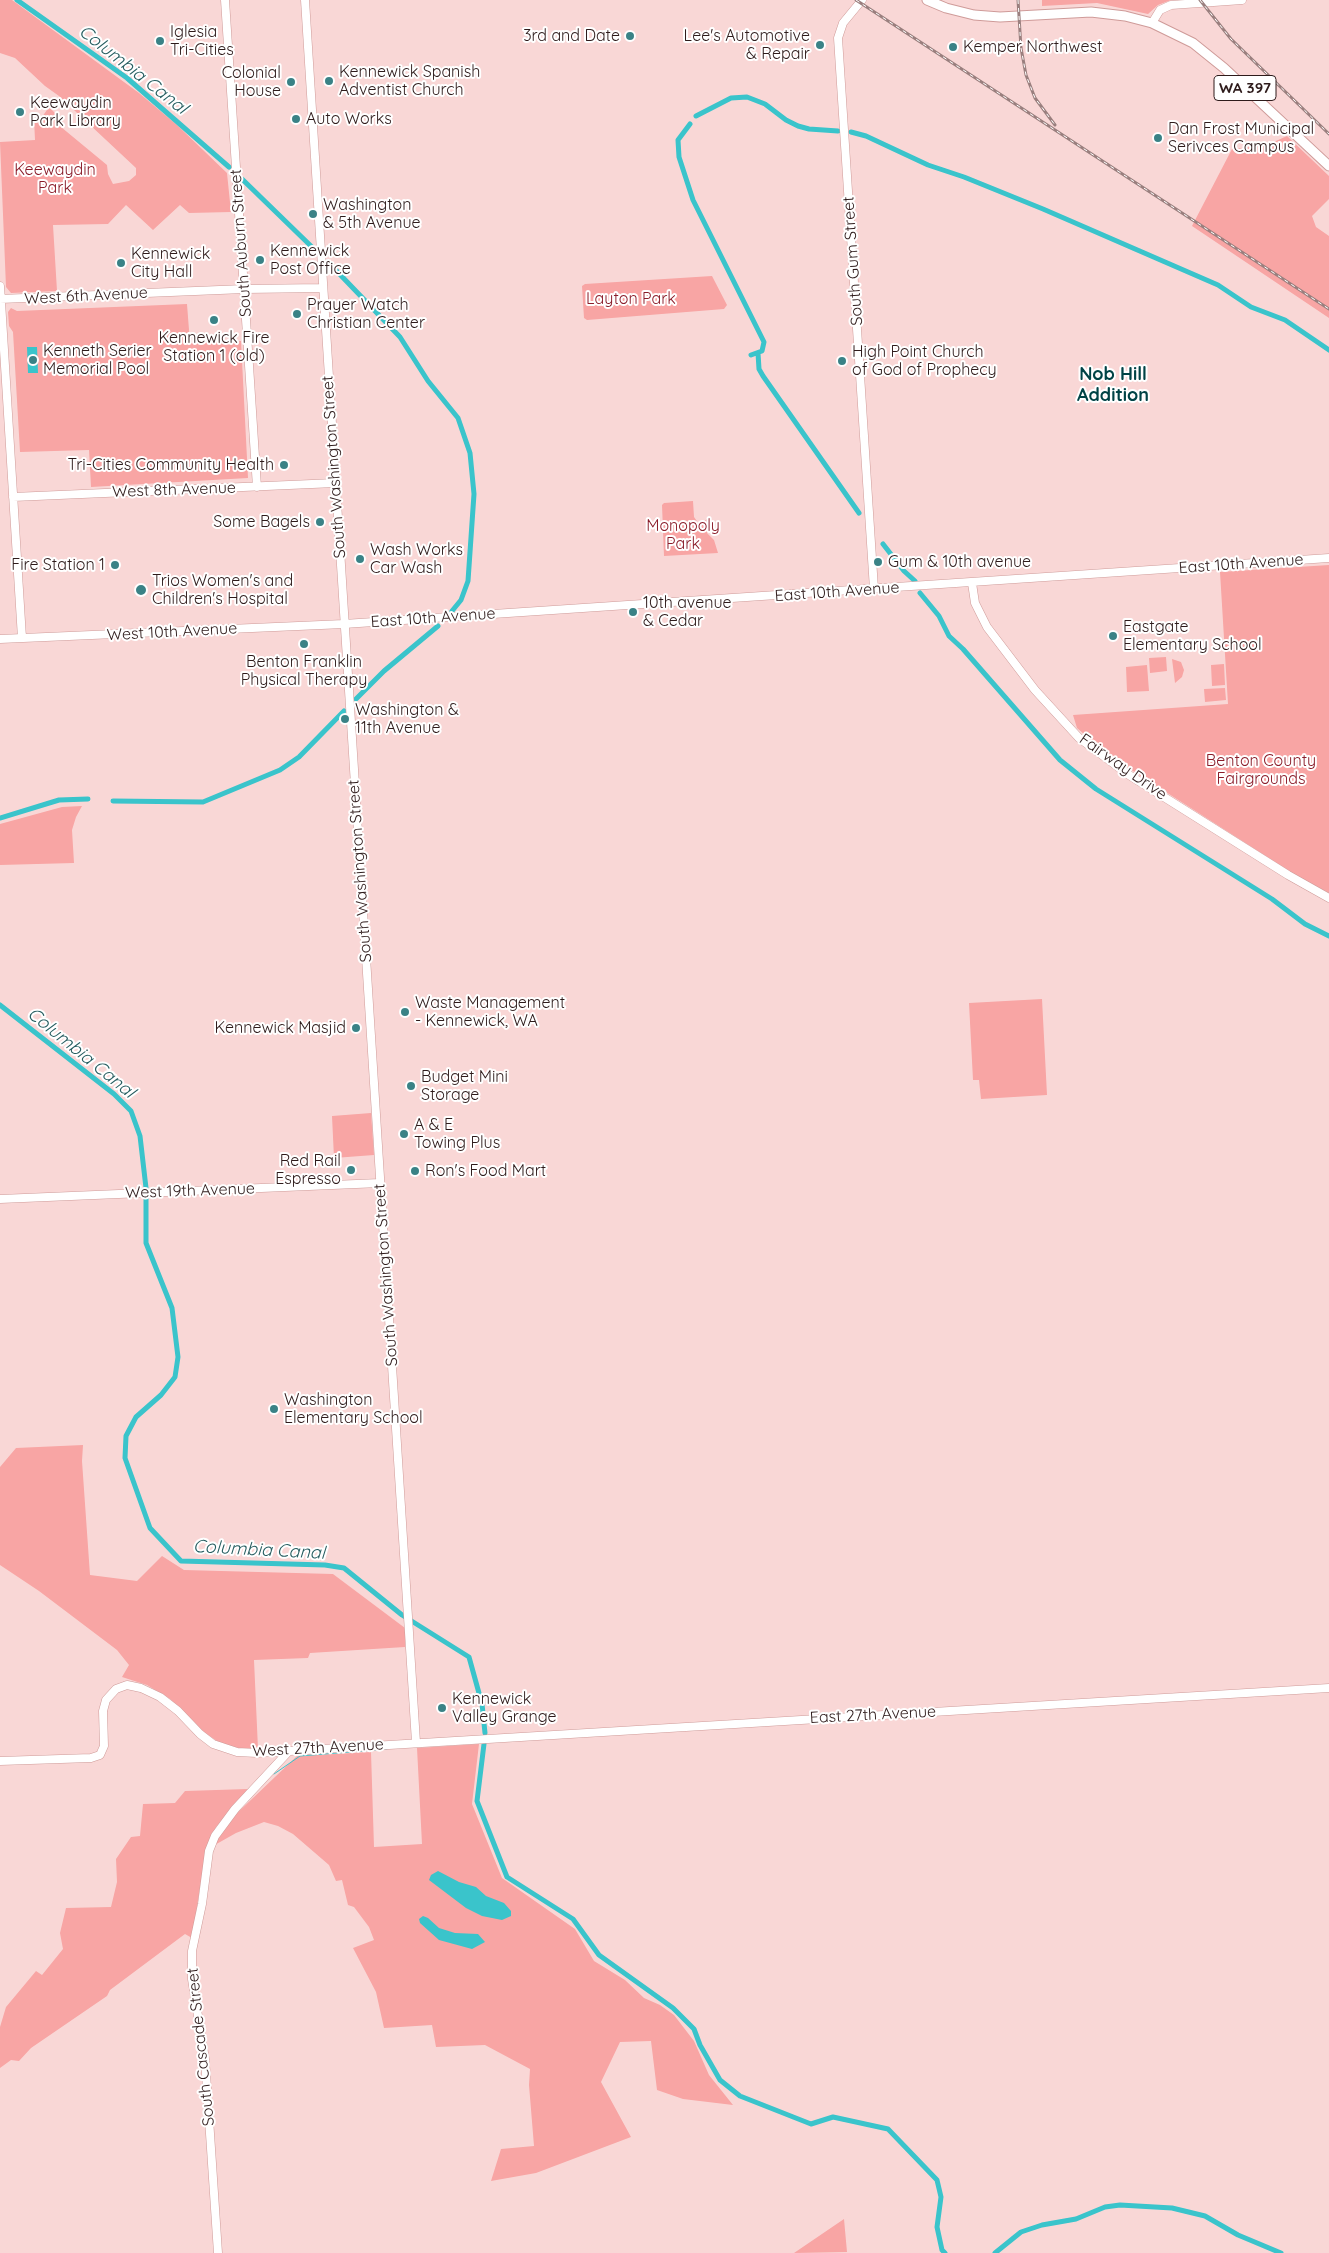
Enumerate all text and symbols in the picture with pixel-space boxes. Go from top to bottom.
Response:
water label: Columbia Canal [74,21,192,119]
place label: Iglesia Tri-Cities [170,22,234,60]
place label: 3rd and Date [523,26,620,46]
place label: Lee's Automotive & Repair [684,26,810,64]
marker: 3rd and Date [624,30,636,42]
marker: Iglesia Tri-Cities [154,35,166,47]
place label: Kemper Northwest [963,37,1102,57]
marker: Lee's Automotive & Repair [814,39,826,51]
marker: Kemper Northwest [947,41,959,53]
place label: Kennewick Spanish Adventist Church [339,62,480,100]
place label: Colonial House [222,63,281,101]
marker: Kennewick Spanish Adventist Church [323,75,335,87]
marker: Colonial House [285,76,297,88]
road number: WA 397 [1214,76,1276,100]
place label: Keewaydin Park Library [30,93,121,131]
marker: Keewaydin Park Library [14,106,26,118]
place label: Auto Works [306,109,392,129]
marker: Auto Works [290,113,302,125]
place label: Dan Frost Municipal Serivces Campus [1168,119,1314,157]
marker: Dan Frost Municipal Serivces Campus [1152,132,1164,144]
park label: Keewaydin Park [14,160,96,198]
street label: South Auburn Street [226,168,256,318]
place label: Washington & 5th Avenue [323,195,421,233]
street label: South Gum Street [839,196,867,326]
marker: Washington & 5th Avenue [307,208,319,220]
place label: Kennewick Post Office [270,241,351,279]
place label: Kennewick City Hall [131,244,210,282]
marker: Kennewick Post Office [254,254,266,266]
marker: Kennewick City Hall [115,257,127,269]
street label: West 6th Avenue [24,283,148,309]
park label: Layton Park [586,289,676,309]
place label: Prayer Watch Christian Center [307,295,425,333]
marker: Prayer Watch Christian Center [291,308,303,320]
marker: Kennewick Fire Station 1 (old) [208,314,220,326]
place label: Kennewick Fire Station 1 (old) [158,328,270,366]
place label: Kenneth Serier Memorial Pool [43,341,152,379]
place label: High Point Church of God of Prophecy [852,342,997,380]
marker: Kenneth Serier Memorial Pool [27,354,39,366]
marker: High Point Church of God of Prophecy [836,355,848,367]
district label: Nob Hill Addition [1077,364,1149,406]
street label: South Washington Street [318,375,350,559]
place label: Tri-Cities Community Health [67,455,274,475]
marker: Tri-Cities Community Health [278,459,290,471]
street label: West 8th Avenue [112,478,236,502]
place label: Some Bagels [213,512,310,532]
marker: Some Bagels [314,516,326,528]
park label: Monopoly Park [646,516,720,554]
place label: Wash Works Car Wash [370,540,463,578]
street label: East 10th Avenue [1178,550,1304,578]
place label: Gum & 10th avenue [888,552,1031,572]
marker: Wash Works Car Wash [354,553,366,565]
place label: Fire Station 1 [11,555,105,575]
marker: Gum & 10th avenue [872,556,884,568]
marker: Fire Station 1 [109,559,121,571]
place label: Trios Women's and Children's Hospital [152,571,293,609]
street label: East 10th Avenue [774,578,900,606]
marker: Trios Women's and Children's Hospital [134,583,148,597]
place label: 10th avenue & Cedar [643,593,732,631]
street label: East 10th Avenue [370,604,496,632]
marker: 10th avenue & Cedar [627,606,639,618]
place label: Eastgate Elementary School [1123,617,1262,655]
street label: West 10th Avenue [106,619,238,645]
marker: Eastgate Elementary School [1107,630,1119,642]
marker: Benton Franklin Physical Therapy [298,638,310,650]
place label: Benton Franklin Physical Therapy [241,652,367,690]
place label: Washington & 11th Avenue [355,700,459,738]
marker: Washington & 11th Avenue [339,713,351,725]
street label: Fairway Drive [1075,730,1171,804]
park label: Benton County Fairgrounds [1206,751,1316,789]
street label: South Washington Street [344,779,376,963]
place label: Waste Management - Kennewick, WA [415,993,565,1031]
water label: Columbia Canal [23,1003,139,1103]
marker: Waste Management - Kennewick, WA [399,1006,411,1018]
place label: Kennewick Masjid [214,1018,346,1038]
marker: Kennewick Masjid [350,1022,362,1034]
place label: Budget Mini Storage [421,1067,508,1105]
marker: Budget Mini Storage [405,1080,417,1092]
place label: A & E Towing Plus [414,1115,500,1153]
marker: A & E Towing Plus [398,1128,410,1140]
place label: Red Rail Espresso [275,1151,341,1189]
place label: Ron's Food Mart [425,1161,546,1181]
marker: Red Rail Espresso [345,1164,357,1176]
marker: Ron's Food Mart [409,1165,421,1177]
street label: West 19th Avenue [125,1179,255,1203]
street label: South Washington Street [370,1183,402,1367]
place label: Washington Elementary School [284,1390,423,1428]
marker: Washington Elementary School [268,1403,280,1415]
water label: Columbia Canal [193,1536,325,1564]
place label: Kennewick Valley Grange [452,1689,556,1727]
marker: Kennewick Valley Grange [436,1702,448,1714]
street label: East 27th Avenue [809,1702,937,1728]
street label: West 27th Avenue [252,1735,384,1761]
street label: South Cascade Street [183,1967,219,2127]

